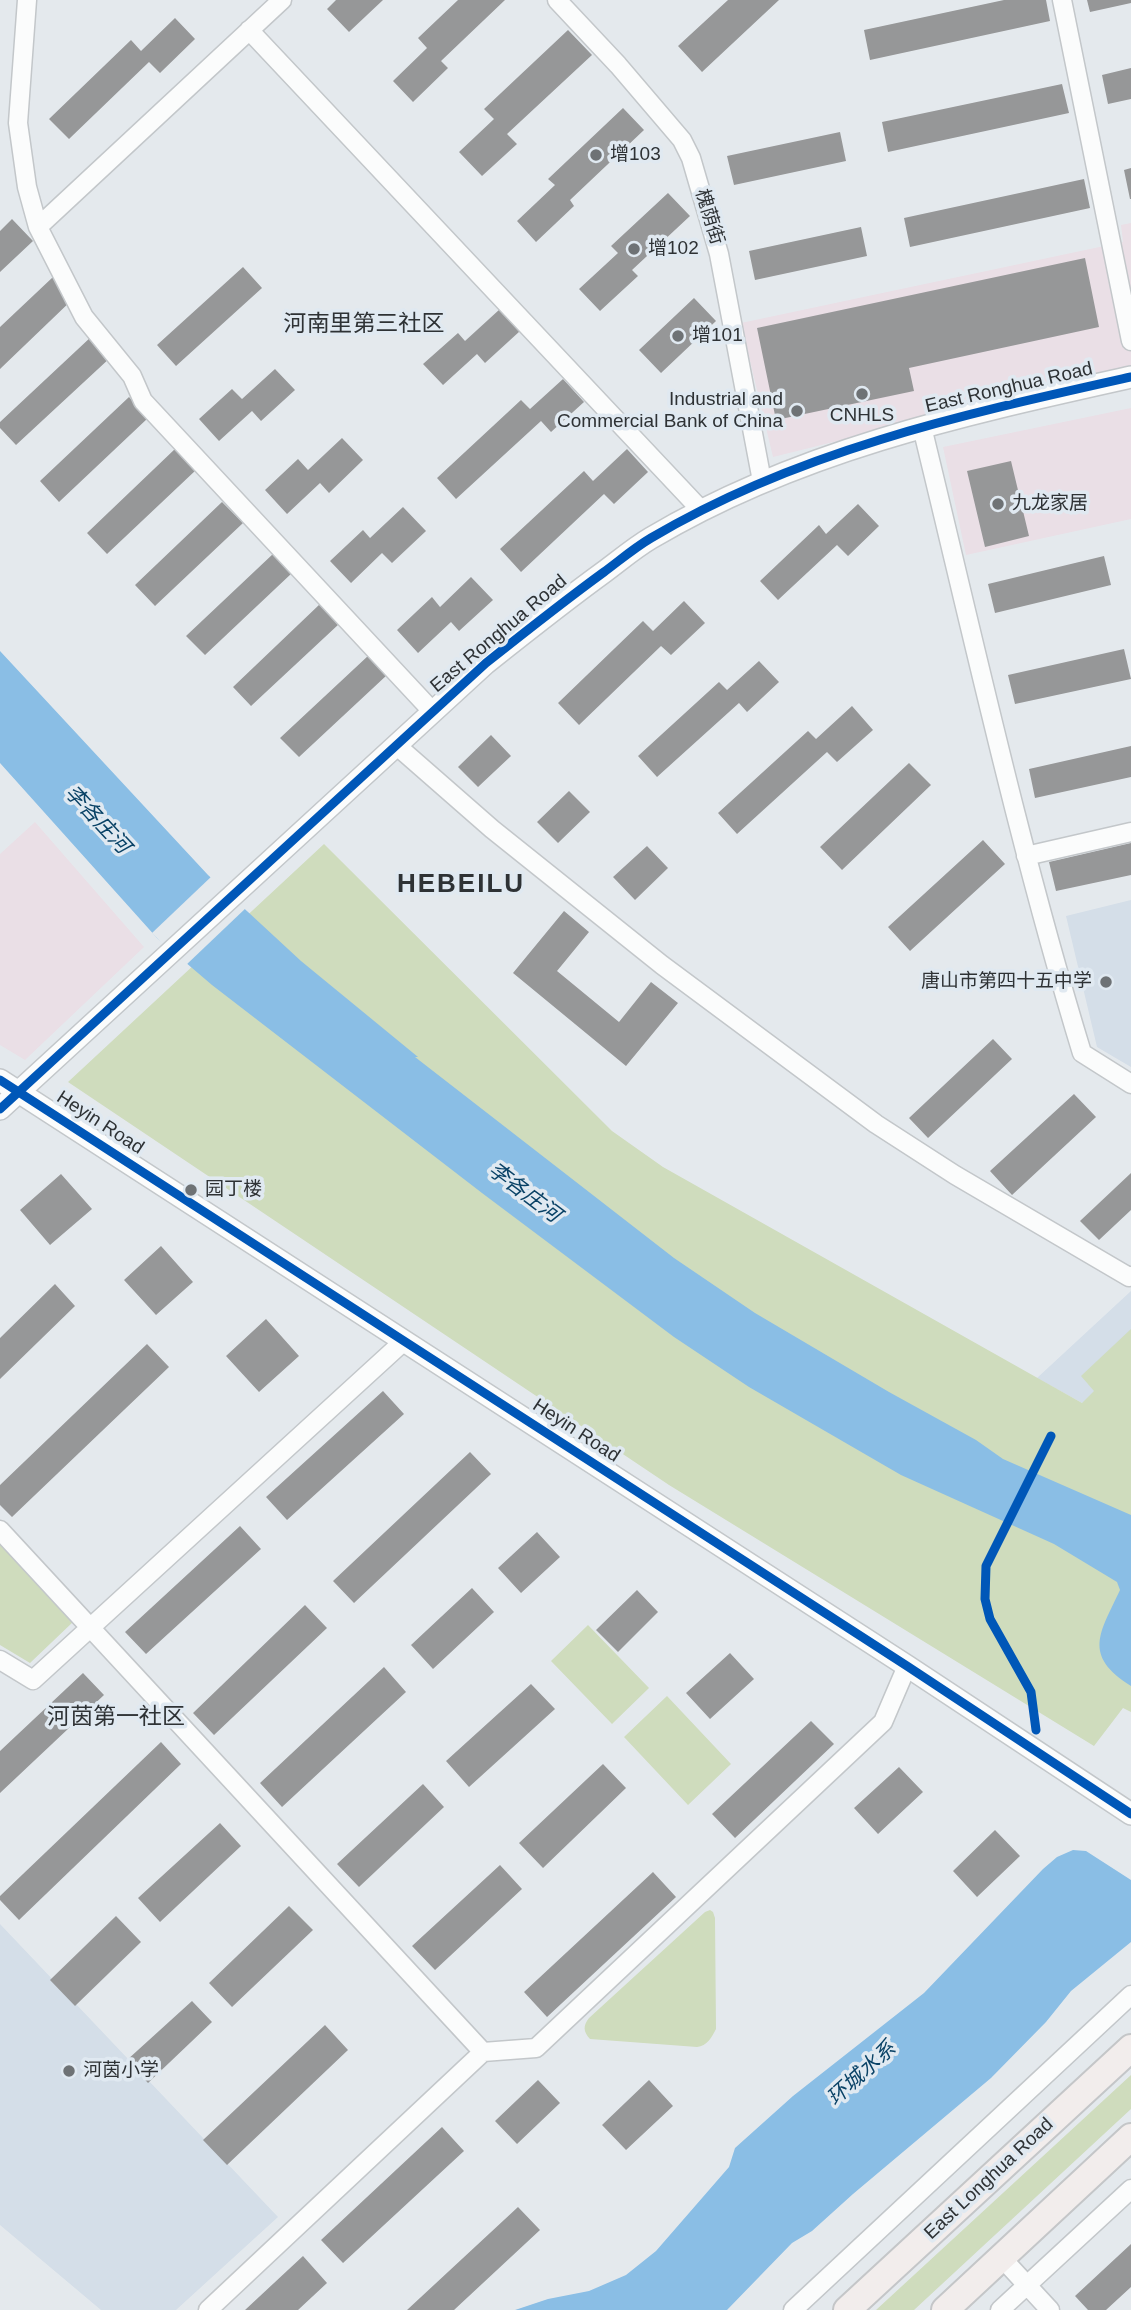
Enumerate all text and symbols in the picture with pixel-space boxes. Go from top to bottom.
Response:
place label: 增103 [610,144,661,166]
marker: 增103 [588,147,604,163]
street label: 槐荫街 [690,186,728,248]
place label: 增102 [648,238,699,260]
marker: 增102 [626,241,642,257]
district label: 河南里第三社区 [284,311,444,339]
place label: 增101 [692,325,743,347]
marker: 增101 [670,328,686,344]
street label: East Ronghua Road [923,358,1095,418]
marker: CNHLS [854,386,870,402]
place label: Industrial and Commercial Bank of China [557,389,783,433]
marker: Industrial and Commercial Bank of China [789,403,805,419]
place label: CNHLS [830,405,894,427]
place label: 九龙家居 [1012,493,1088,515]
marker: 九龙家居 [990,496,1006,512]
street label: East Ronghua Road [426,570,572,698]
water label: 李各庄河 [59,781,135,859]
district label: HEBEILU [398,869,524,901]
place label: 唐山市第四十五中学 [921,971,1092,993]
marker: 唐山市第四十五中学 [1098,974,1114,990]
street label: Heyin Road [52,1086,148,1160]
water label: 李各庄河 [483,1158,565,1228]
place label: 园丁楼 [205,1179,262,1201]
marker: 园丁楼 [183,1182,199,1198]
street label: Heyin Road [528,1394,624,1468]
district label: 河茵第一社区 [47,1704,185,1732]
water label: 环城水系 [822,2037,902,2111]
place label: 河茵小学 [83,2060,159,2082]
marker: 河茵小学 [61,2063,77,2079]
street label: East Longhua Road [920,2113,1058,2245]

